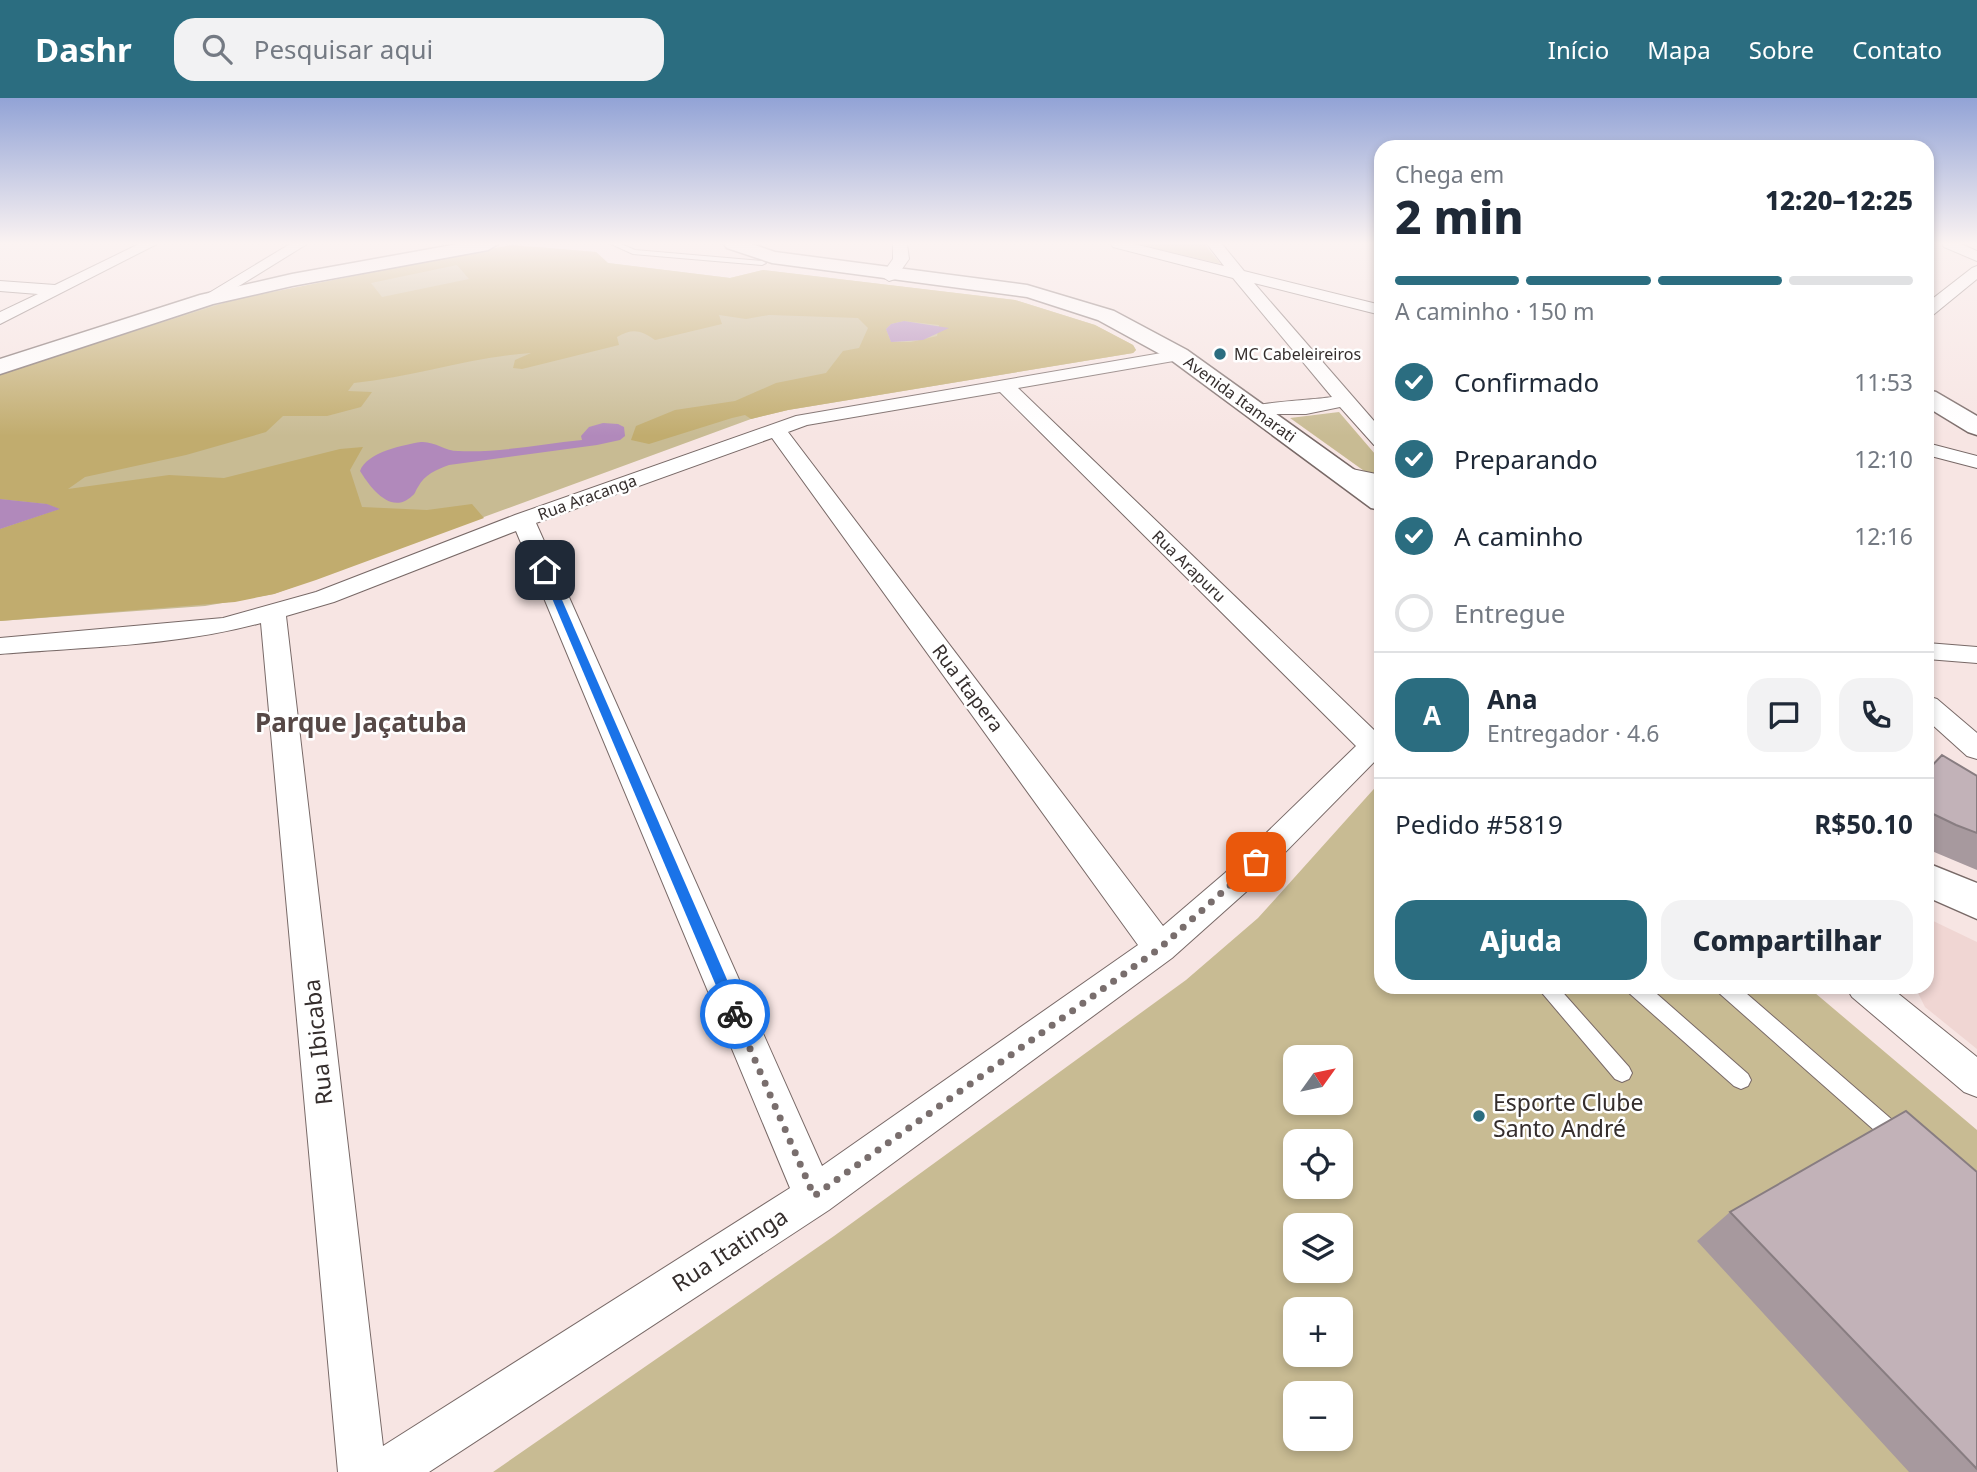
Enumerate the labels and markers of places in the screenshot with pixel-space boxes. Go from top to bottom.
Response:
place label: MC Cabeleireiros [1234,343,1361,365]
marker: MC Cabeleireiros [1212,346,1228,362]
pin [515,540,575,600]
pin [1226,832,1286,892]
place label: Esporte Clube Santo André [1493,1086,1643,1144]
marker: Esporte Clube Santo André [1471,1108,1487,1124]

